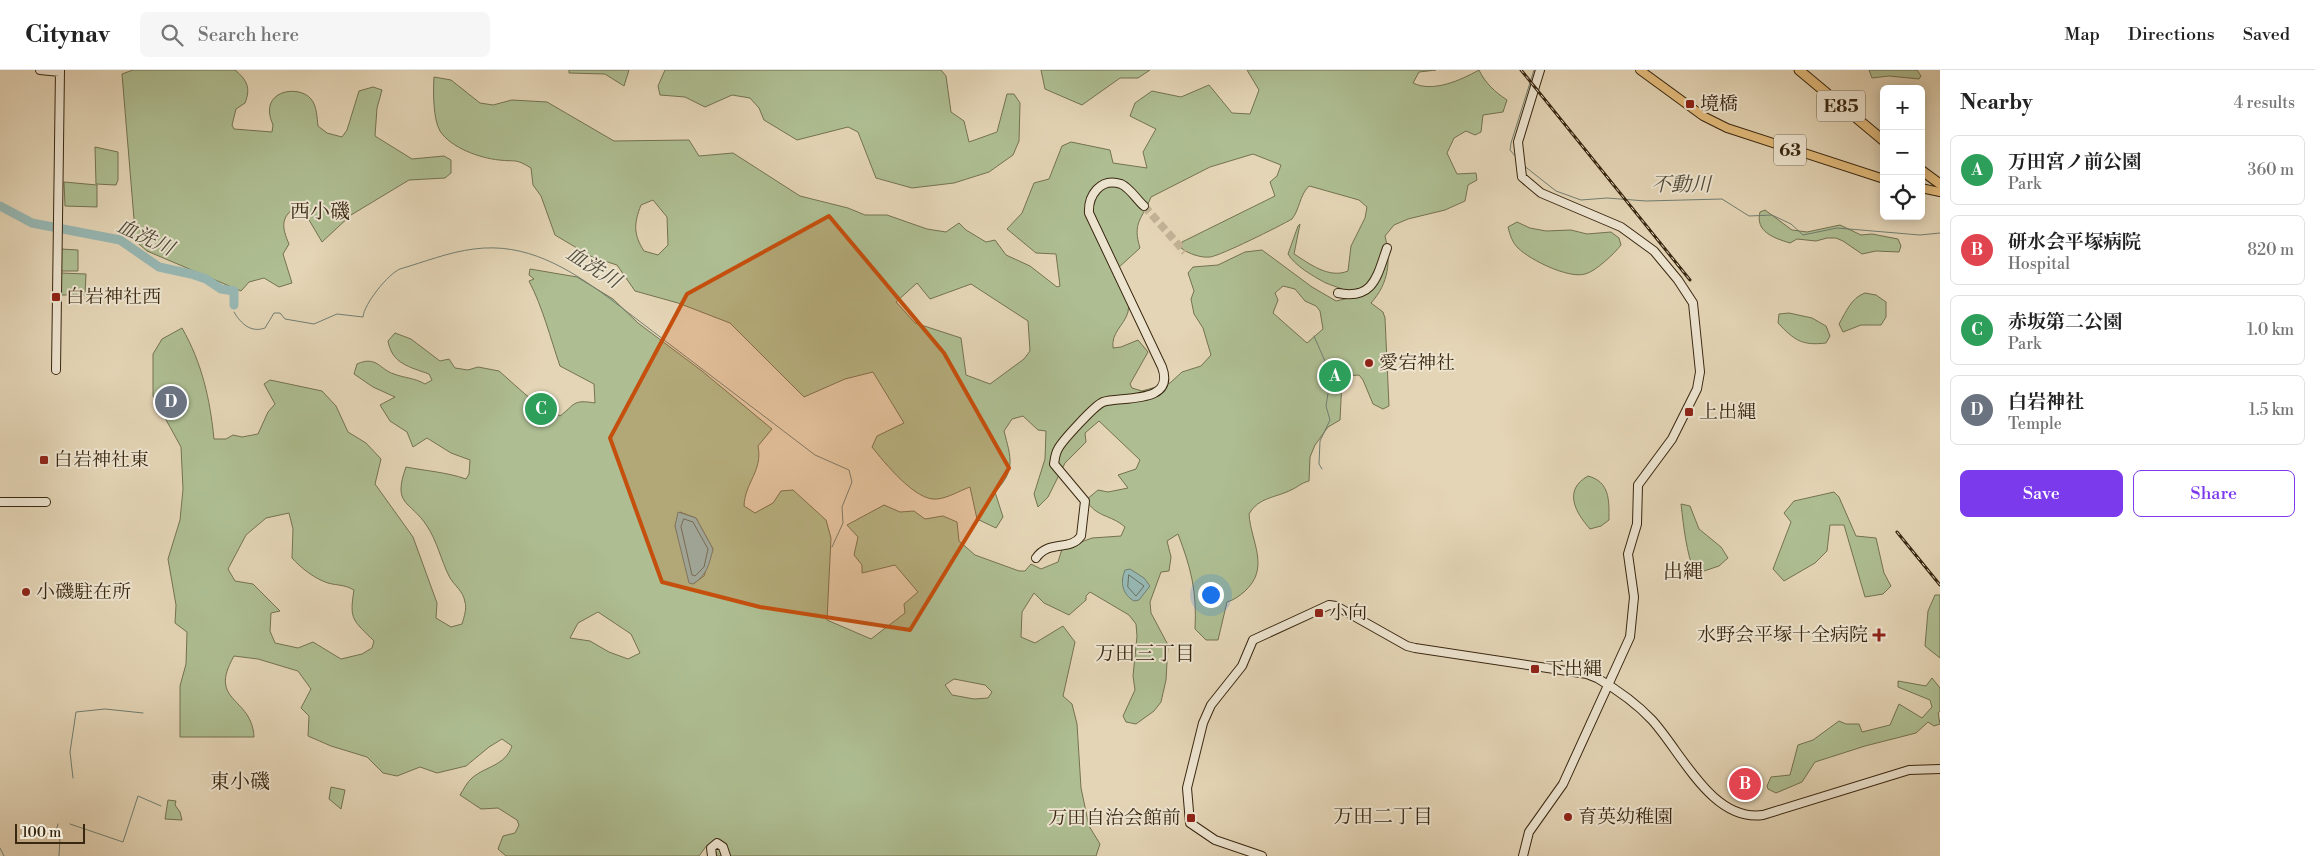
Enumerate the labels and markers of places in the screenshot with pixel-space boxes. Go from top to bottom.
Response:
place label: 境橋 [1700,92,1738,116]
marker: 境橋 [1684,98,1696,110]
place label: 白岩神社西 [66,285,161,309]
marker: 白岩神社西 [50,291,62,303]
place label: 愛宕神社 [1379,351,1455,375]
pin: A [1319,357,1351,395]
marker: 愛宕神社 [1363,357,1375,369]
pin: D [155,383,187,421]
pin: C [525,390,557,428]
place label: 上出縄 [1699,400,1756,424]
marker: 上出縄 [1683,406,1695,418]
place label: 白岩神社東 [54,448,149,472]
marker: 白岩神社東 [38,454,50,466]
place label: 小磯駐在所 [36,580,131,604]
marker: 小磯駐在所 [20,586,32,598]
place label: 小向 [1329,601,1367,625]
marker: 小向 [1313,607,1325,619]
place label: 水野会平塚十全病院 [1697,623,1868,647]
marker: 水野会平塚十全病院 [1872,628,1886,642]
place label: 下出縄 [1545,657,1602,681]
marker: 下出縄 [1529,663,1541,675]
pin: B [1729,765,1761,803]
place label: 育英幼稚園 [1578,805,1673,829]
place label: 万田自治会館前 [1048,806,1181,830]
marker: 育英幼稚園 [1562,811,1574,823]
marker: 万田自治会館前 [1185,812,1197,824]

